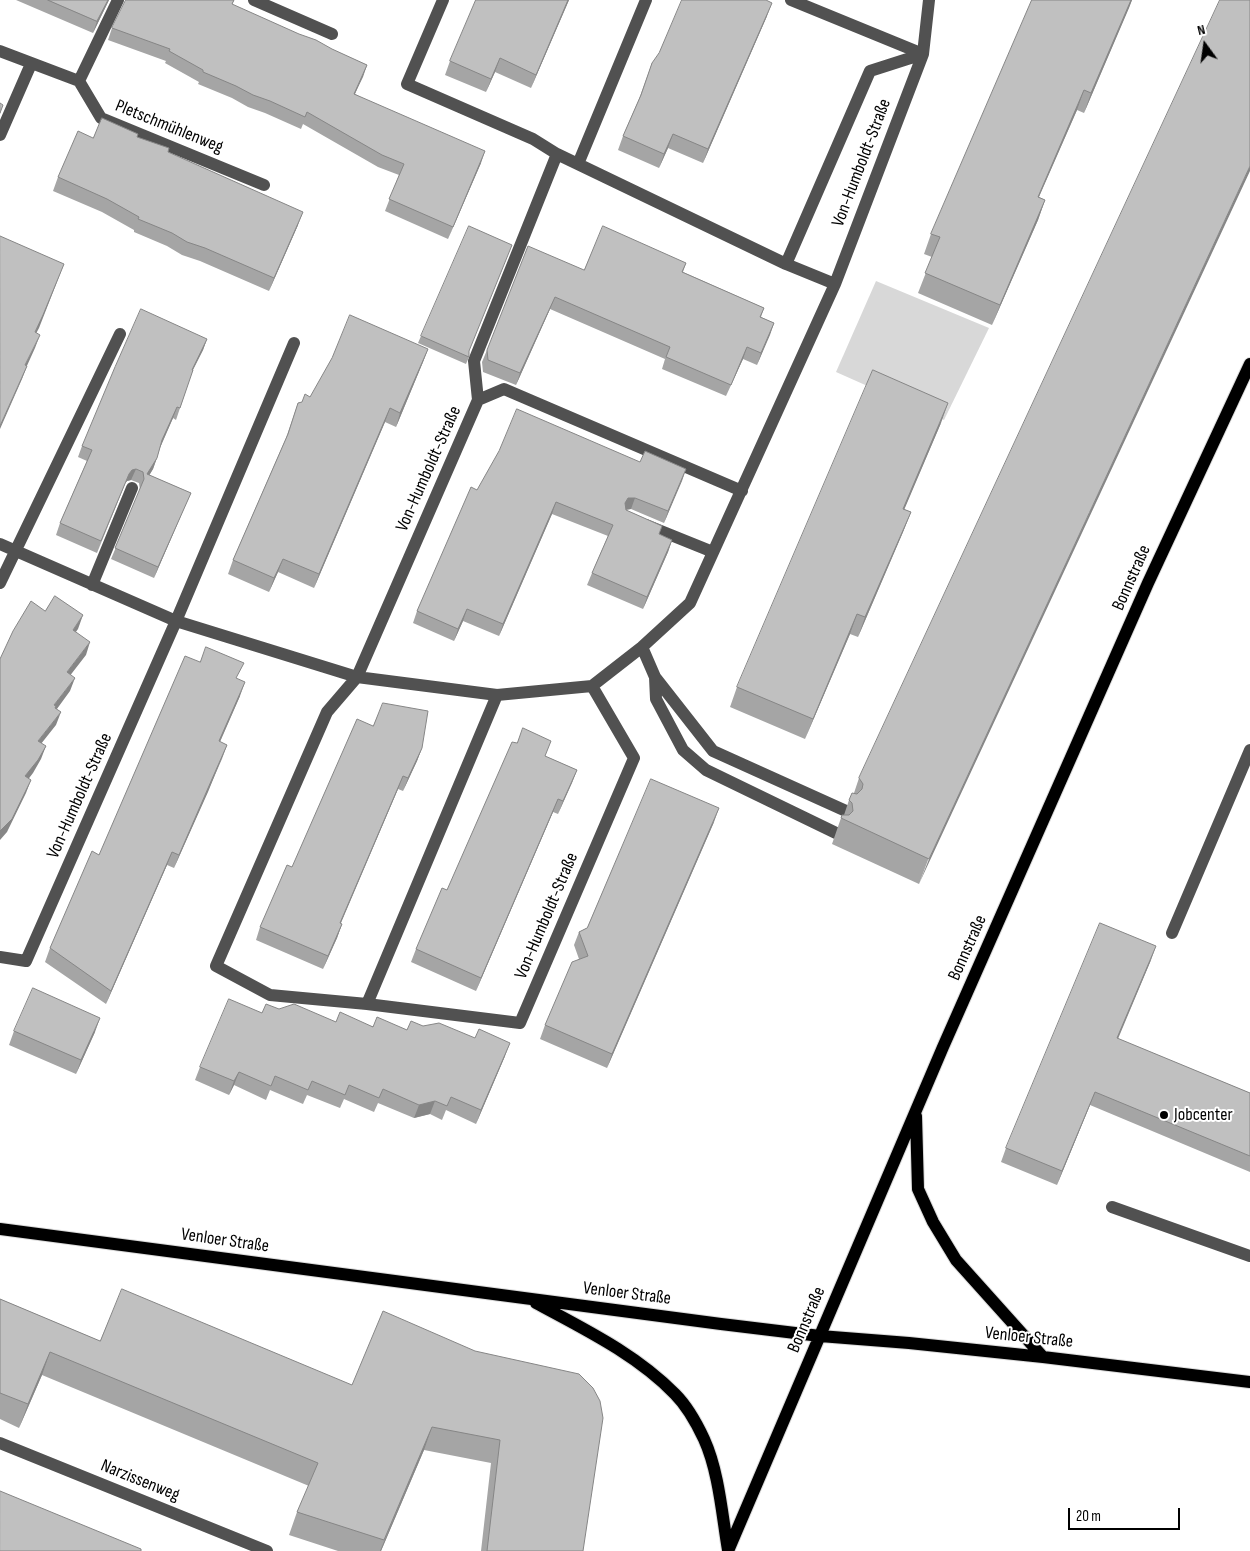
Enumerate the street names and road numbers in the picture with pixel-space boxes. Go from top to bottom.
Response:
street label: Pletschmühlenweg [112,96,226,158]
street label: Von-Humboldt-Straße [828,96,896,230]
street label: Von-Humboldt-Straße [392,403,466,535]
street label: Bonnstraße [1108,542,1156,614]
street label: Von-Humboldt-Straße [43,730,117,862]
street label: Von-Humboldt-Straße [511,850,583,982]
street label: Bonnstraße [944,912,992,984]
street label: Venloer Straße [180,1224,270,1258]
street label: Venloer Straße [582,1278,672,1310]
street label: Bonnstraße [783,1284,831,1356]
street label: Venloer Straße [984,1323,1074,1353]
street label: Narzissenweg [97,1455,183,1507]

